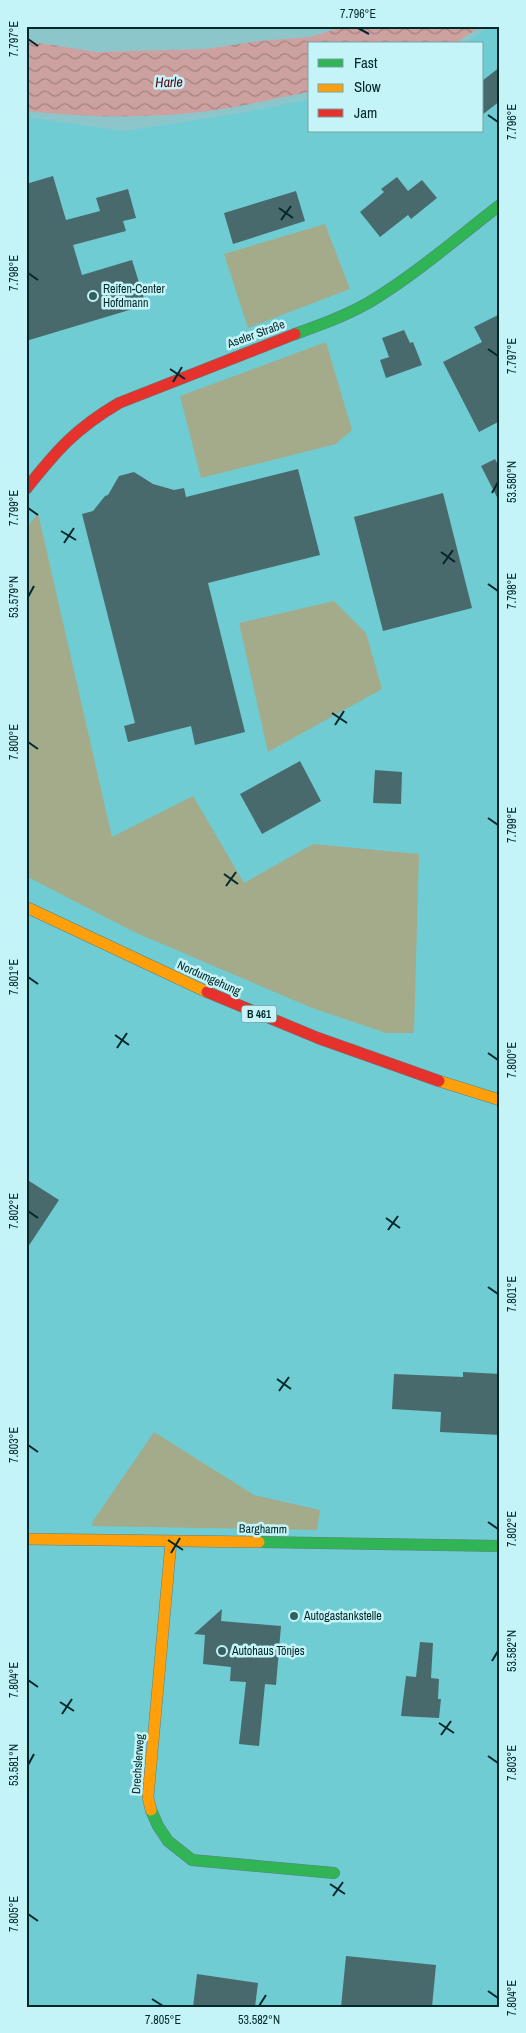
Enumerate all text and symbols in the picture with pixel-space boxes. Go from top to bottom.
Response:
text: 7.796°E [340,6,376,22]
text: 7.797°E [6,21,22,57]
legend [308,42,484,132]
text: Fast [354,52,378,73]
water label: Harle [155,73,183,91]
text: Slow [354,76,381,97]
text: Jam [354,102,377,123]
text: 7.796°E [504,104,520,140]
text: 7.798°E [6,255,22,291]
place label: Reifen-Center Hofdmann [103,281,166,311]
marker: Reifen-Center Hofdmann [87,290,99,302]
street label: Aseler Straße [224,316,287,352]
text: 7.797°E [504,338,520,374]
text: 53.580°N [504,461,520,503]
text: 7.799°E [6,490,22,526]
text: 7.798°E [504,573,520,609]
text: 53.579°N [6,576,22,618]
text: 7.800°E [6,724,22,760]
text: 7.799°E [504,807,520,843]
street label: Nordumgehung [175,957,244,999]
text: 7.801°E [6,959,22,995]
road number: B 461 [242,1006,276,1022]
text: 7.800°E [504,1042,520,1078]
text: 7.802°E [6,1193,22,1229]
text: 7.801°E [504,1276,520,1312]
text: 7.803°E [6,1427,22,1463]
text: 7.802°E [504,1511,520,1547]
street label: Barghamm [239,1521,287,1537]
place label: Autogastankstelle [303,1608,382,1624]
marker: Autogastankstelle [288,1610,300,1622]
text: 53.582°N [504,1630,520,1672]
place label: Autohaus Tönjes [231,1643,305,1659]
marker: Autohaus Tönjes [216,1645,228,1657]
text: 7.804°E [6,1662,22,1698]
street label: Drechslerweg [128,1733,148,1795]
text: 53.581°N [6,1744,22,1786]
text: 7.803°E [504,1745,520,1781]
text: 7.805°E [6,1896,22,1932]
text: 7.804°E [504,1980,520,2016]
text: 7.805°E [145,2012,181,2028]
text: 53.582°N [238,2012,280,2028]

